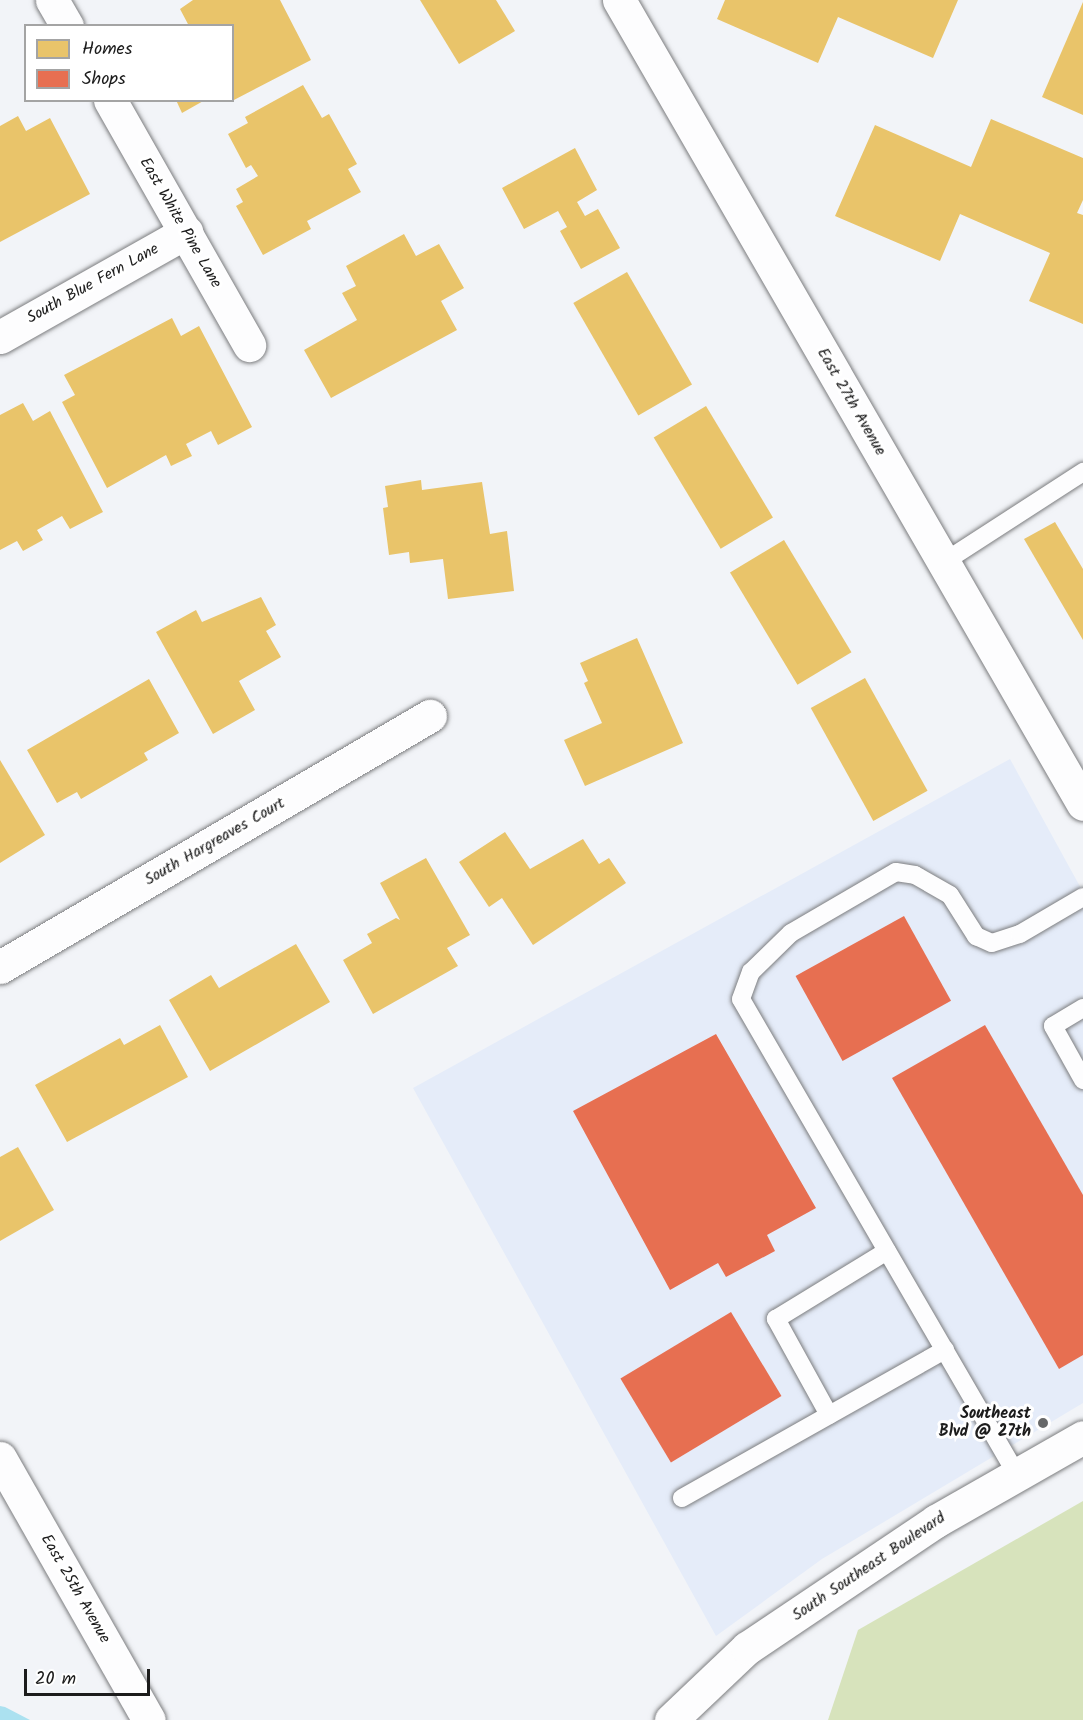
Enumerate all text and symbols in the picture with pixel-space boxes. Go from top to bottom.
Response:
legend [24,24,234,102]
text: Homes [82,35,132,64]
text: Shops [82,65,126,94]
street label: East White Pine Lane [135,154,225,292]
street label: South Blue Fern Lane [24,240,162,328]
street label: East 27th Avenue [812,345,890,459]
street label: South Hargreaves Court [141,794,289,890]
place label: Southeast Blvd @ 27th [939,1404,1031,1442]
marker: Southeast Blvd @ 27th [1036,1416,1050,1430]
street label: South Southeast Boulevard [789,1509,949,1625]
street label: East 25th Avenue [36,1531,114,1647]
scale bar [27,1657,153,1695]
text: 20 m [35,1665,76,1694]

